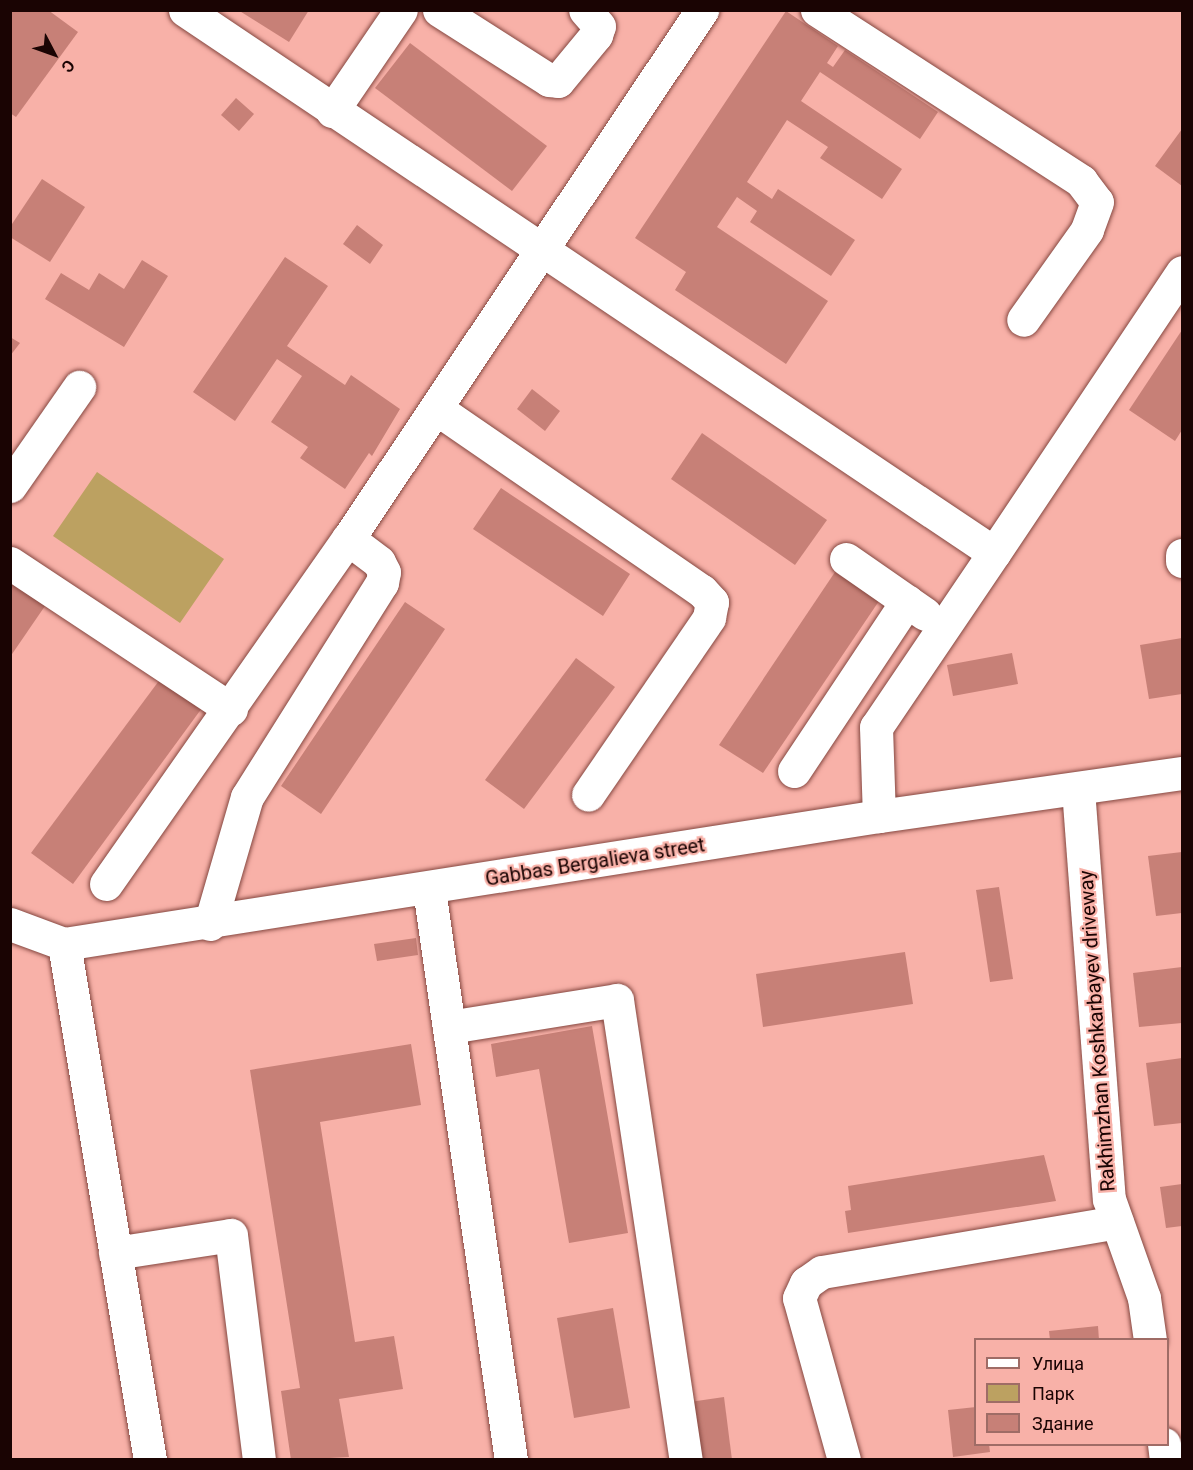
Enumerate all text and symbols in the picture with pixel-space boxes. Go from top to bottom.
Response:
north arrow [24,24,84,84]
text: С [57,56,79,76]
street label: Gabbas Bergalieva street [484,833,706,891]
street label: Rakhimzhan Koshkarbayev driveway [1074,869,1120,1193]
legend [974,1338,1169,1446]
text: Улица [1032,1353,1084,1374]
text: Парк [1032,1383,1074,1404]
text: Здание [1032,1413,1094,1434]

